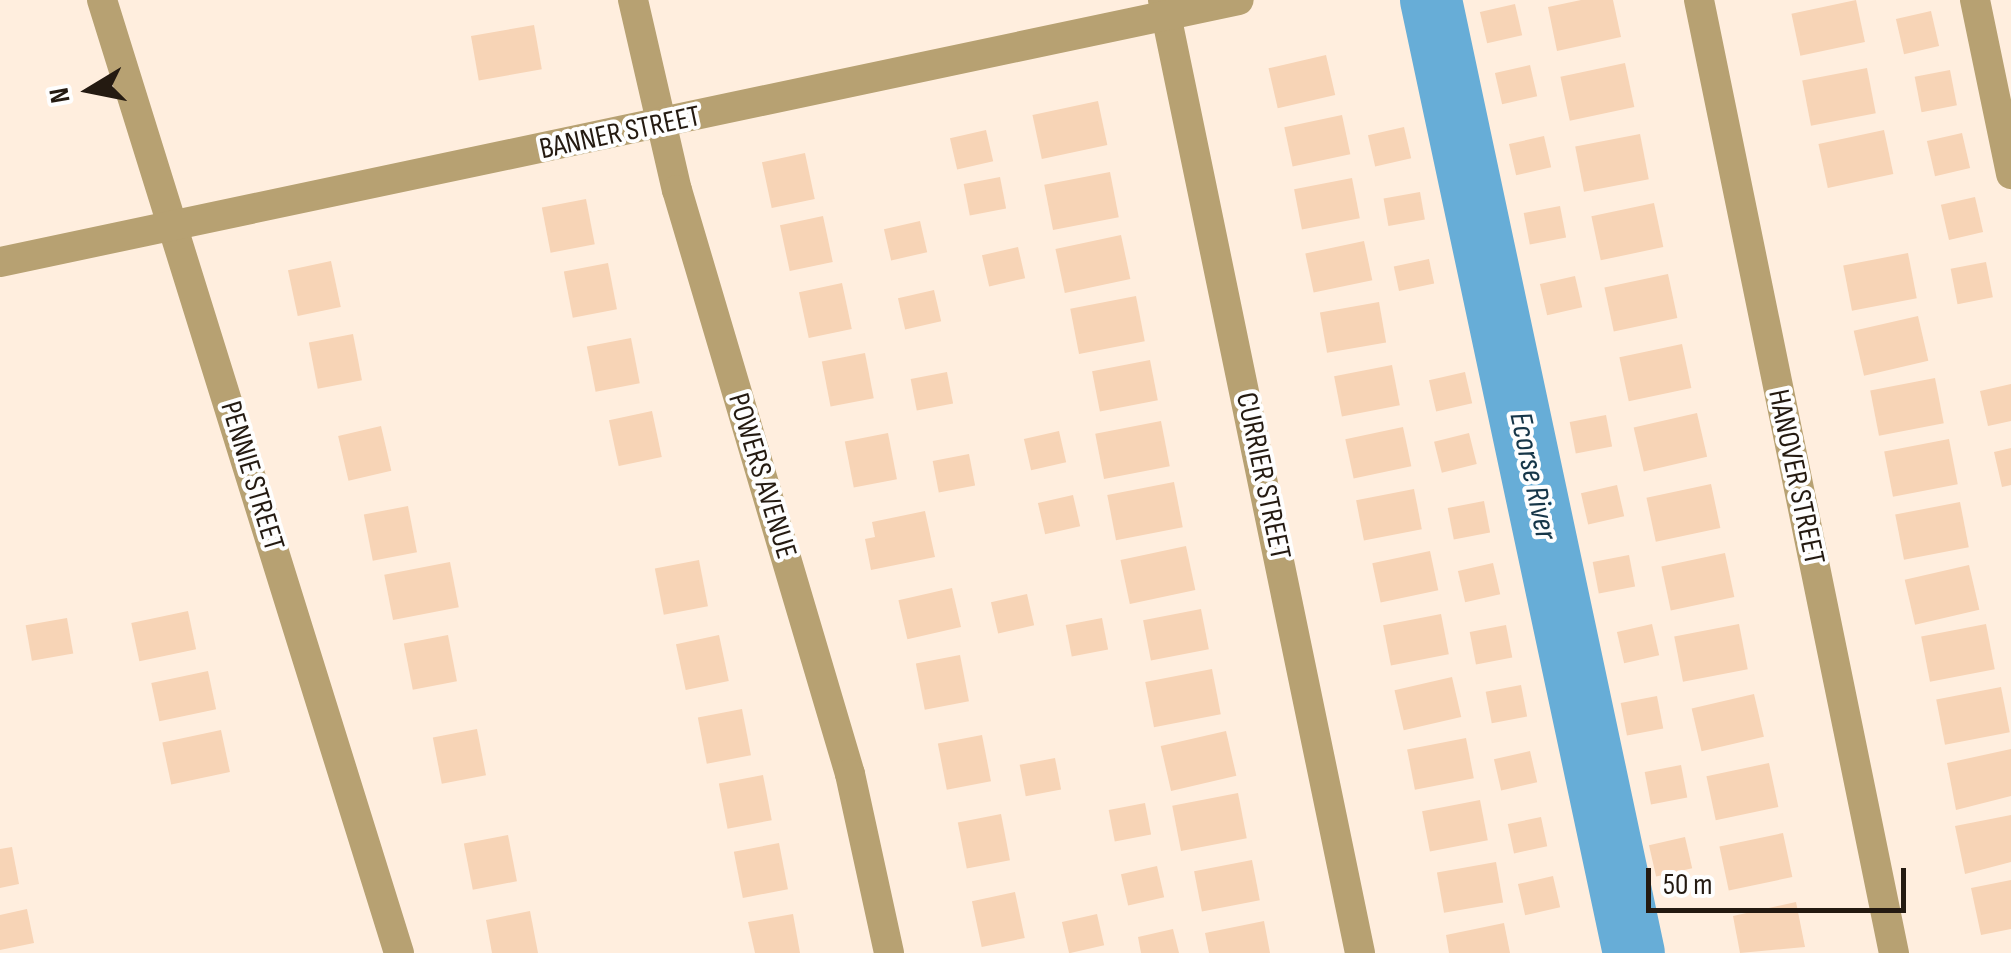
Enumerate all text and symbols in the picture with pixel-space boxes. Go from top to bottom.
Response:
north arrow [40,40,140,140]
text: N [42,85,78,106]
street label: BANNER STREET [536,98,704,168]
street label: HANOVER STREET [1760,386,1832,568]
street label: POWERS AVENUE [720,389,804,563]
street label: CURRIER STREET [1228,389,1298,563]
street label: PENNIE STREET [212,397,292,555]
water label: Ecorse River [1500,409,1564,543]
scale bar [1651,848,1911,910]
text: 50 m [1663,867,1712,903]

